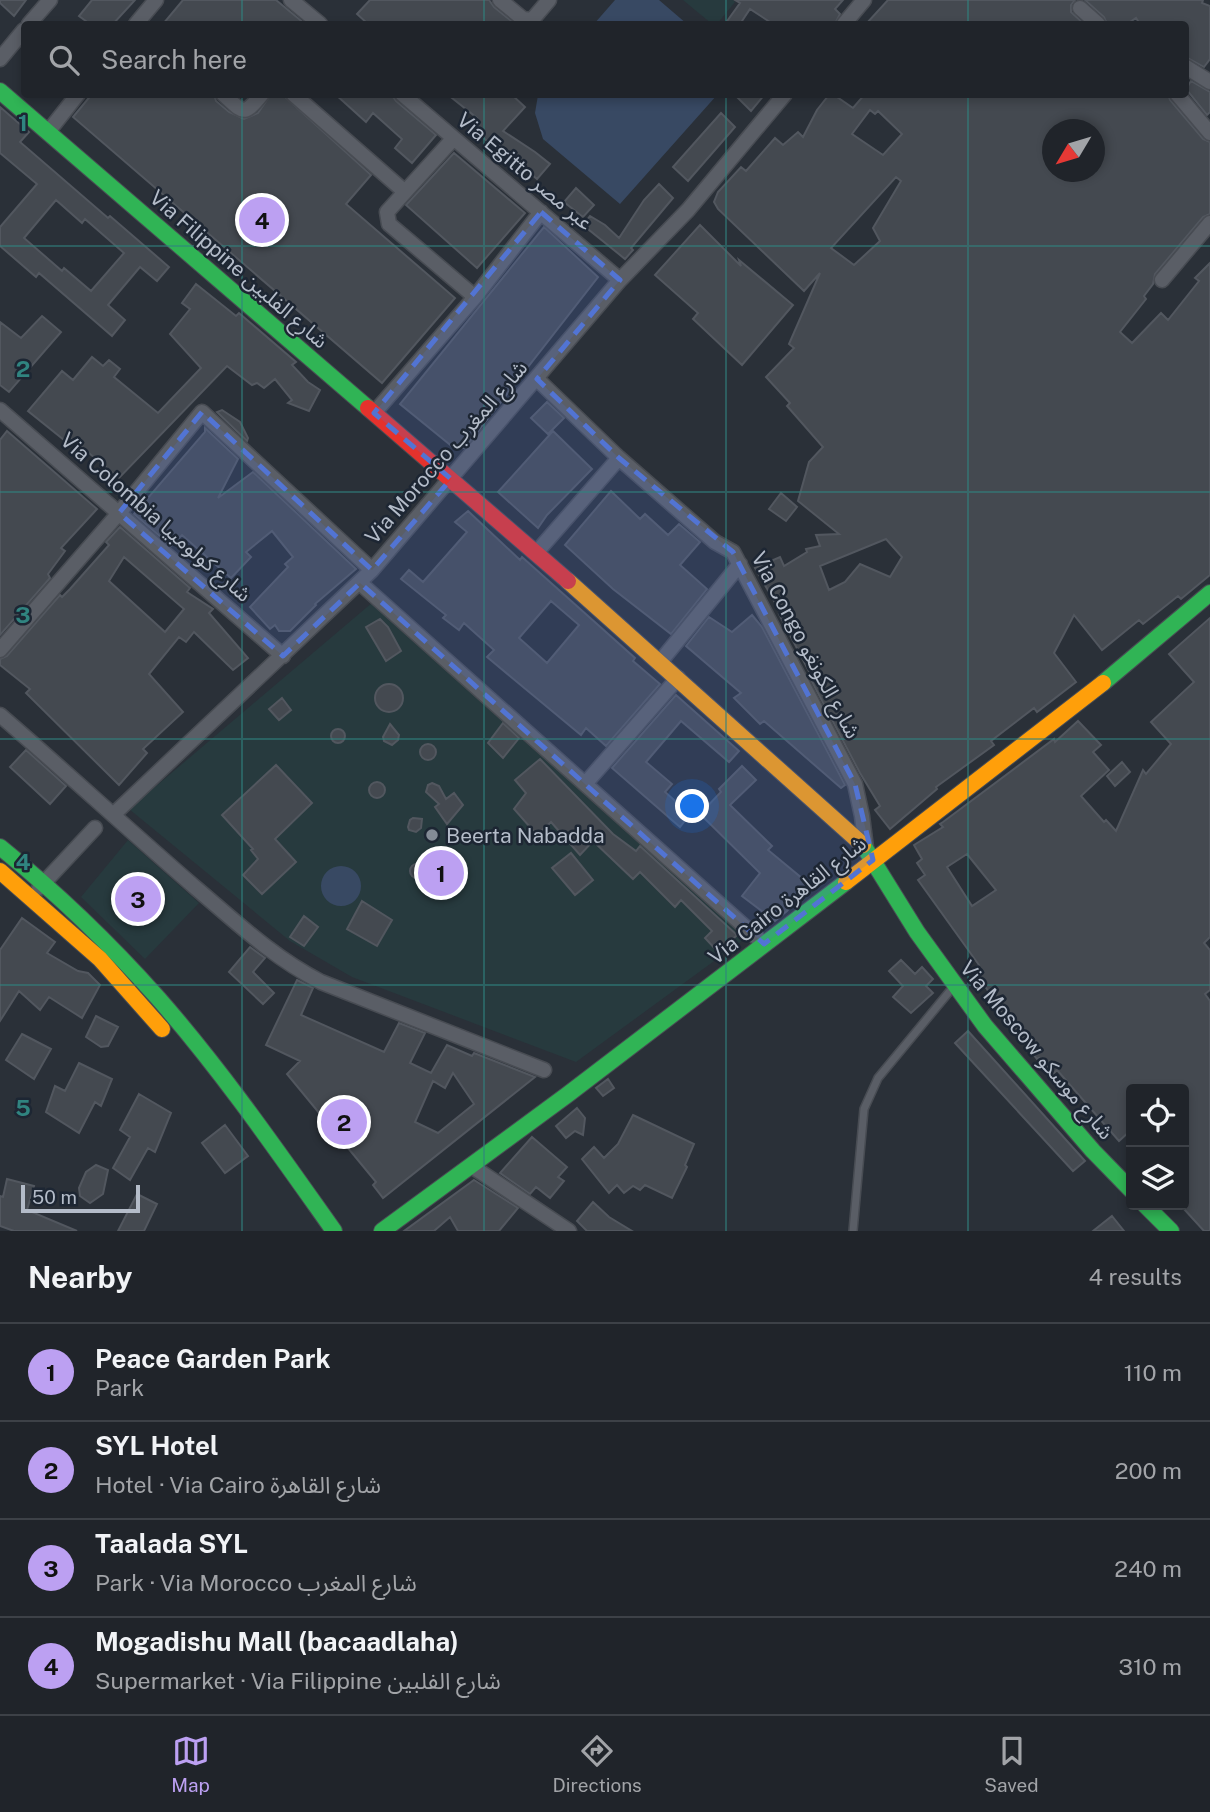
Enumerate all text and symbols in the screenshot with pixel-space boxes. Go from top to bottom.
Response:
search box [21,21,1189,98]
icon: search [45,41,83,79]
text: Search here [101,44,247,75]
street label: Via Egitto عبر مصر [452,107,598,235]
text: 1 [18,109,28,136]
north arrow [1042,119,1105,182]
street label: Via Filippine شارع الفلبين [143,185,333,356]
pin: 4 [239,194,285,246]
text: 2 [16,355,30,382]
street label: Via Morocco شارع المغرب [360,355,535,551]
street label: Via Colombia شارع كولومبيا [53,427,257,609]
street label: Via Congo شارع الكونغو [744,547,866,744]
text: 3 [15,601,31,628]
your location [675,789,709,823]
place label: Beerta Nabadda [446,823,605,848]
marker: Beerta Nabadda [424,827,440,843]
street label: Via Cairo شارع القاهرة [703,831,873,972]
pin: 1 [418,847,464,899]
text: 4 [15,848,31,875]
pin: 3 [115,873,161,925]
street label: Via Moscow شارع موسكو [953,956,1119,1146]
map controls [1126,1084,1189,1210]
button: locate [1126,1084,1189,1147]
text: 5 [15,1094,31,1121]
pin: 2 [321,1096,367,1148]
button: layers [1126,1147,1189,1210]
scale bar [21,1182,140,1214]
text: 50 m [32,1186,77,1208]
text: Nearby [28,1259,132,1295]
text: 4 results [1088,1263,1182,1290]
text: Peace Garden Park [95,1343,330,1374]
text: 1 [46,1359,56,1386]
text: 110 m [1124,1359,1182,1386]
text: Park [95,1374,144,1401]
text: SYL Hotel [95,1430,219,1461]
text: 2 [44,1457,58,1484]
text: 200 m [1115,1457,1182,1484]
text: Hotel · Via Cairo شارع القاهرة [95,1471,381,1498]
text: Taalada SYL [95,1528,248,1559]
text: 3 [43,1555,59,1582]
text: 240 m [1114,1555,1182,1582]
text: Park · Via Morocco شارع المغرب [95,1569,417,1596]
text: Mogadishu Mall (bacaadlaha) [95,1626,459,1657]
text: 4 [43,1653,59,1680]
text: 310 m [1119,1653,1182,1680]
text: Supermarket · Via Filippine شارع الفلبين [95,1667,501,1694]
tab: Map [171,1732,210,1796]
tab: Directions [552,1732,642,1796]
tab: Saved [984,1732,1039,1796]

